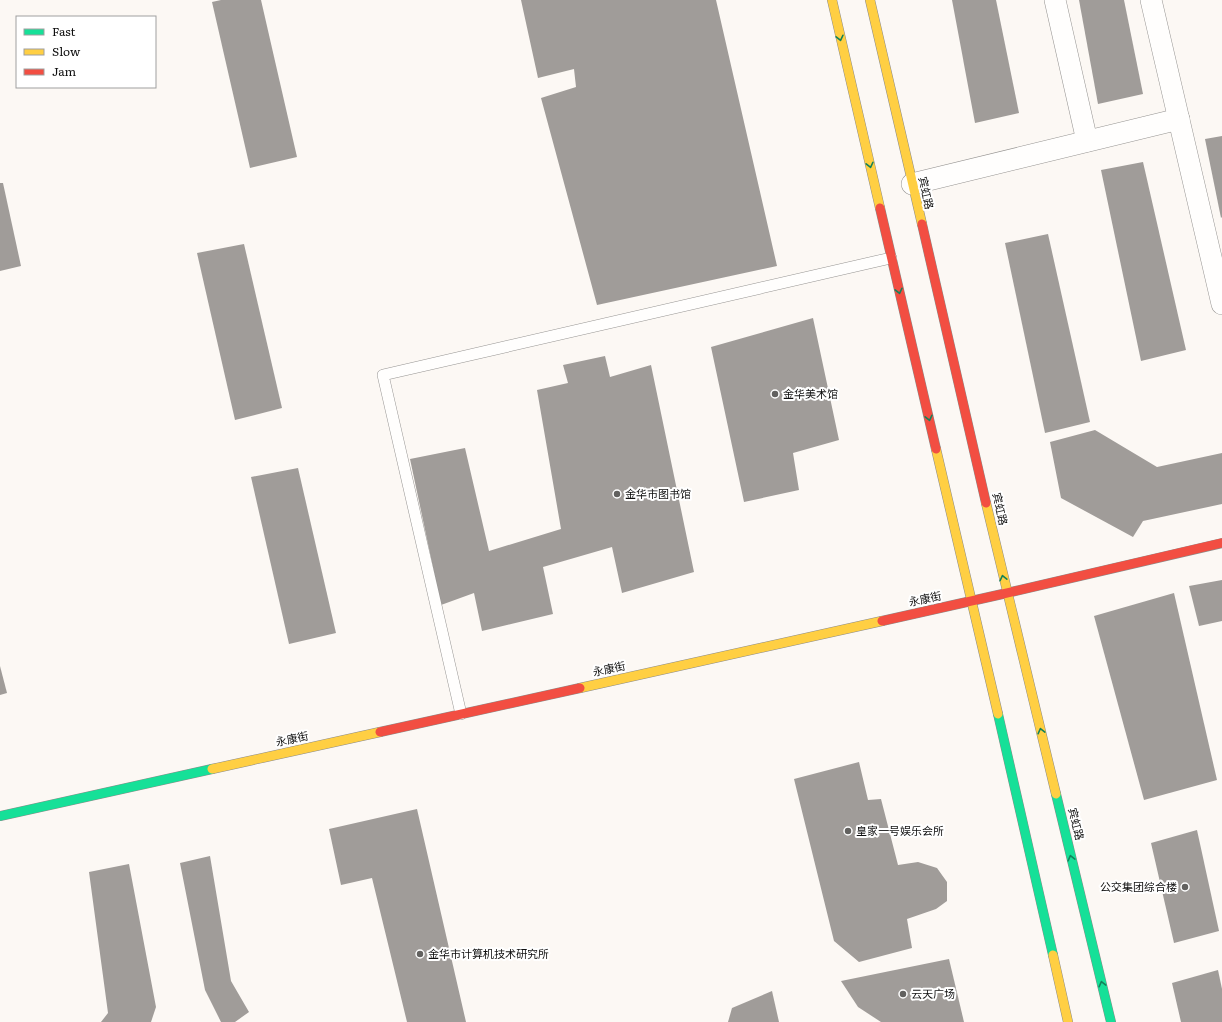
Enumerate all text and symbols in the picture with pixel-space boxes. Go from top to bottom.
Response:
legend [16,16,156,88]
text: Fast [52,22,76,40]
one-way arrow [836,35,844,41]
text: Slow [52,42,81,60]
text: Jam [52,62,77,80]
one-way arrow [865,162,873,168]
street label: 宾虹路 [915,175,938,211]
one-way arrow [894,288,902,295]
place label: 金华美术馆 [783,385,838,401]
marker: 金华美术馆 [770,389,780,399]
one-way arrow [924,415,932,421]
place label: 金华市图书馆 [625,485,691,501]
marker: 金华市图书馆 [612,489,622,499]
street label: 宾虹路 [989,491,1012,527]
one-way arrow [1000,575,1008,581]
street label: 永康街 [907,587,943,609]
street label: 永康街 [591,657,627,679]
street label: 永康街 [274,727,310,749]
one-way arrow [1037,728,1045,735]
street label: 宾虹路 [1065,806,1089,842]
place label: 皇家一号娱乐会所 [856,822,944,838]
marker: 皇家一号娱乐会所 [843,826,853,836]
one-way arrow [1068,855,1076,861]
place label: 公交集团综合楼 [1100,878,1177,894]
marker: 公交集团综合楼 [1180,882,1190,892]
place label: 金华市计算机技术研究所 [428,945,549,961]
marker: 金华市计算机技术研究所 [415,949,425,959]
one-way arrow [1099,981,1107,987]
place label: 云天广场 [911,985,955,1001]
marker: 云天广场 [898,989,908,999]

